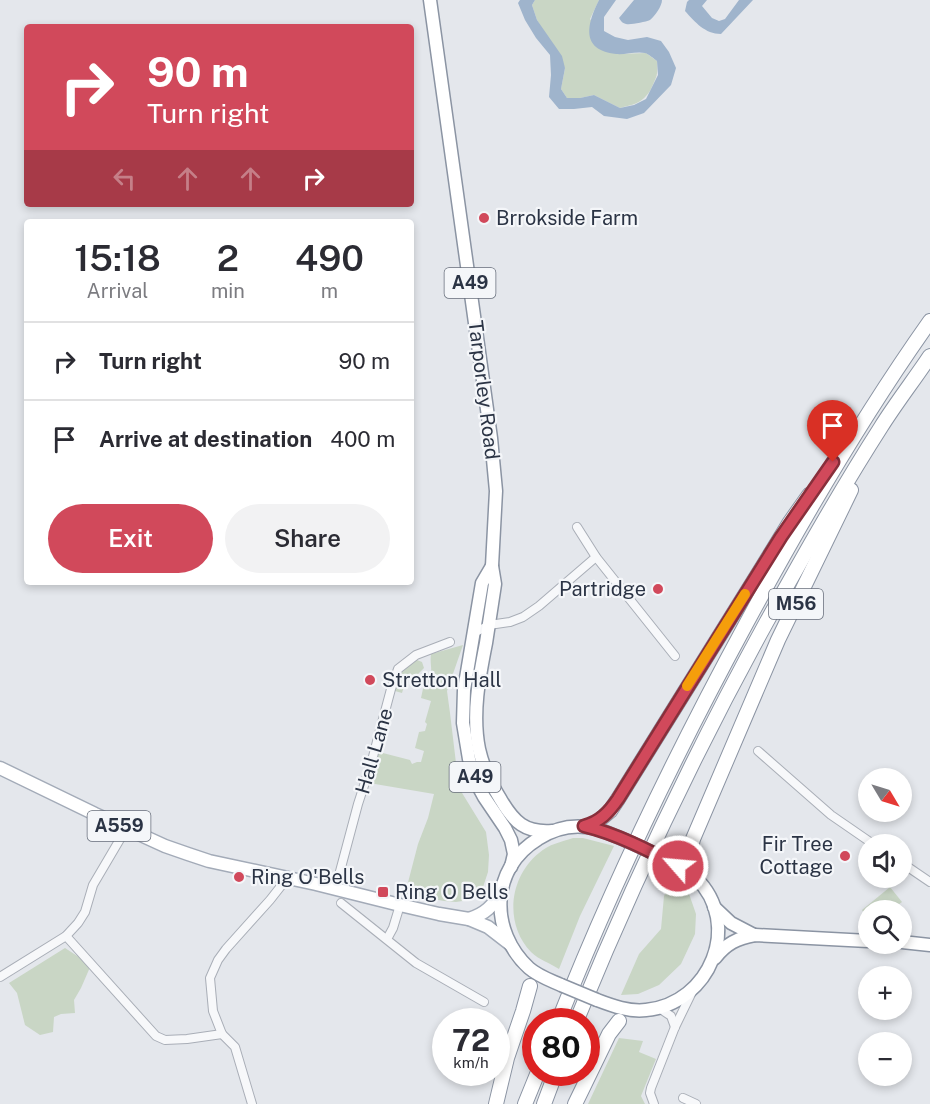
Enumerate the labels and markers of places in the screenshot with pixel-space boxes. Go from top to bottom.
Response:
place label: Brrokside Farm [496,206,638,230]
marker: Brrokside Farm [477,211,491,225]
pin [807,400,858,462]
place label: Partridge [559,577,646,601]
marker: Partridge [651,582,665,596]
place label: Stretton Hall [382,668,501,692]
marker: Stretton Hall [363,673,377,687]
place label: Fir Tree Cottage [759,832,833,879]
marker: Fir Tree Cottage [838,849,852,863]
place label: Ring O'Bells [251,865,364,889]
marker: Ring O'Bells [232,870,246,884]
place label: Ring O Bells [395,880,508,904]
marker: Ring O Bells [376,885,390,899]

